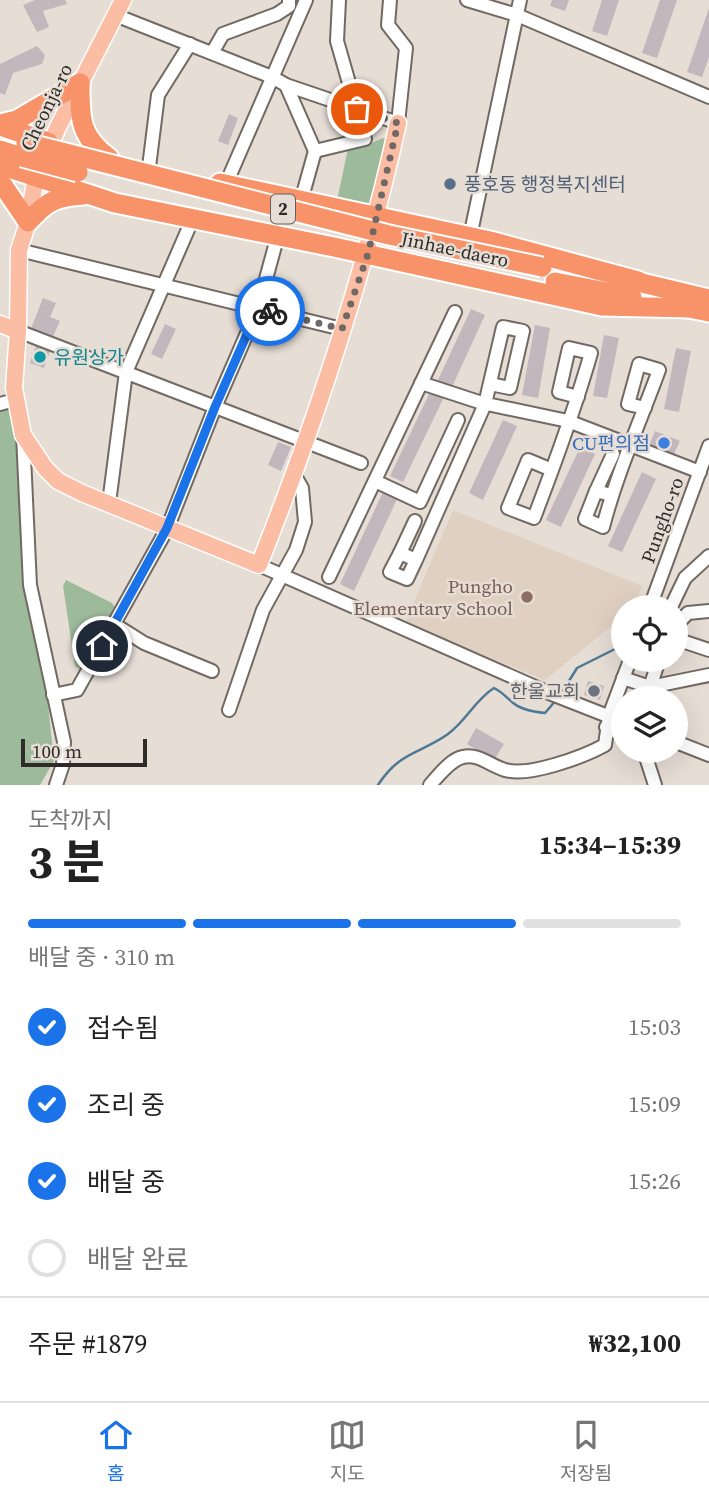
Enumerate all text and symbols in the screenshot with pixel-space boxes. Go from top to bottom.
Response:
street label: Cheonja-ro [14,59,78,155]
pin [327,79,387,139]
icon: bag [338,90,376,128]
place label: 풍호동 행정복지센터 [464,171,626,197]
marker: 풍호동 행정복지센터 [442,176,458,192]
road number: 2 [271,194,295,224]
street label: Jinhae-daero [398,225,511,273]
courier [235,276,305,346]
icon: bike [251,292,289,330]
place label: 유원상가 [54,344,124,370]
marker: 유원상가 [32,349,48,365]
place label: CU편의점 [572,430,650,456]
marker: CU편의점 [656,435,672,451]
street label: Pungho-ro [634,473,690,567]
place label: Pungho Elementary School [353,573,513,621]
marker: Pungho Elementary School [519,589,535,605]
map controls [611,595,688,763]
button: locate [611,595,688,672]
pin [72,616,132,676]
icon: home [83,627,121,665]
place label: 한울교회 [510,678,580,704]
marker: 한울교회 [586,683,602,699]
button: layers [611,686,688,763]
scale bar [21,736,147,768]
text: 100 m [32,738,82,764]
text: 도착까지 [28,804,113,836]
text: 15:34–15:39 [539,827,681,863]
text: 3 분 [28,830,105,893]
text: 배달 중 · 310 m [28,941,175,973]
icon: check [28,1008,66,1046]
text: 접수됨 [87,1010,159,1046]
text: 15:03 [628,1011,681,1043]
icon: check [28,1085,66,1123]
text: 조리 중 [87,1087,165,1123]
text: 15:09 [628,1088,681,1120]
icon: check [28,1162,66,1200]
text: 배달 중 [87,1164,165,1200]
text: 15:26 [628,1165,681,1197]
text: 배달 완료 [87,1241,189,1277]
text: ₩32,100 [589,1325,681,1361]
text: 주문 #1879 [28,1326,148,1362]
tab: 홈 [97,1416,135,1486]
tab: 지도 [328,1416,366,1486]
tab: 저장됨 [560,1416,612,1486]

